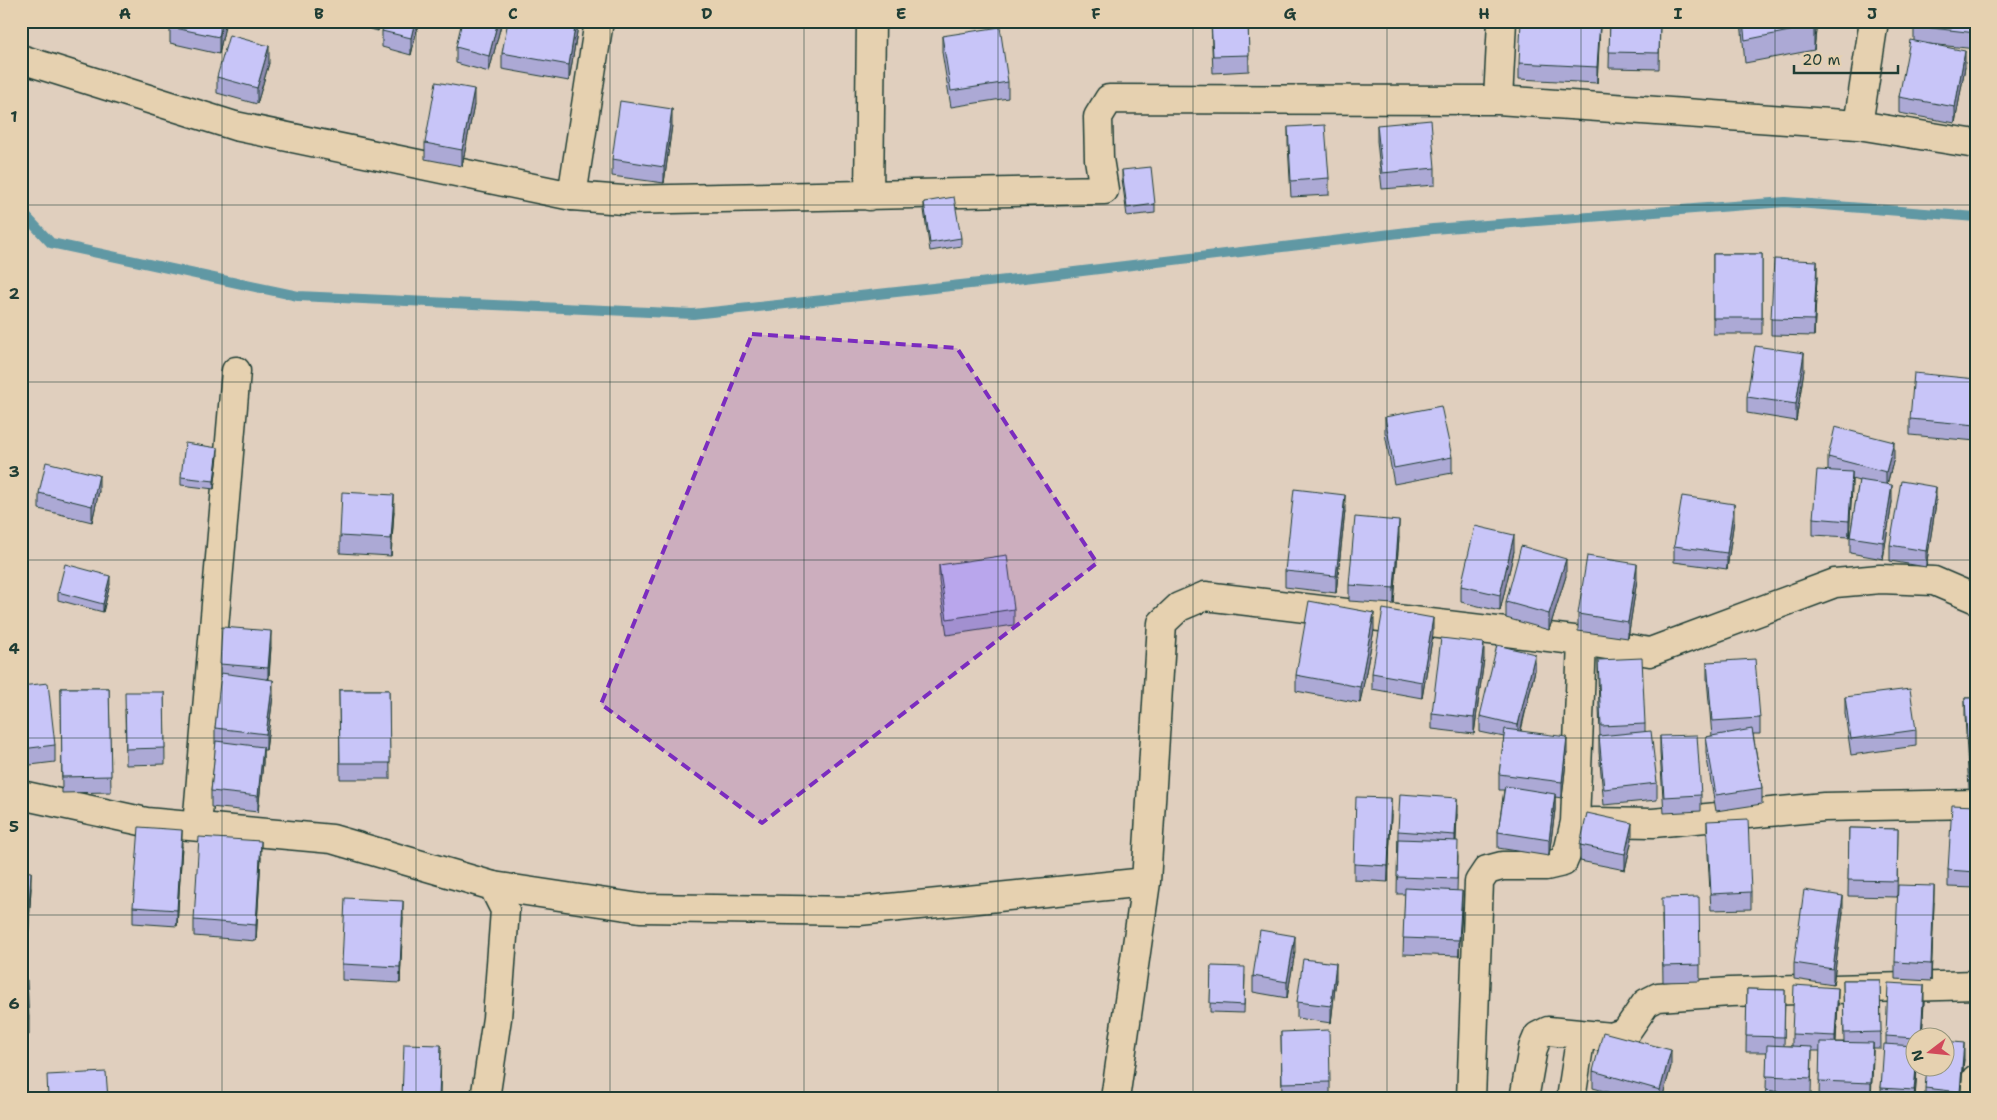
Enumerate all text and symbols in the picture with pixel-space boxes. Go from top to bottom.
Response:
text: A [119,3,131,24]
text: B [314,3,324,24]
text: C [508,3,518,24]
text: D [701,3,713,24]
text: E [896,3,906,24]
text: F [1091,3,1101,24]
text: G [1284,3,1297,24]
text: H [1478,3,1490,24]
text: I [1674,3,1683,24]
text: J [1867,3,1877,24]
scale bar [1794,42,1898,74]
text: 20 m [1802,50,1841,70]
text: 1 [10,106,18,127]
text: 2 [8,283,20,304]
text: 3 [8,461,20,482]
text: 4 [8,638,20,659]
text: 5 [9,816,19,837]
text: 6 [8,993,20,1014]
north arrow [1904,1028,1954,1078]
text: N [1907,1048,1928,1063]

